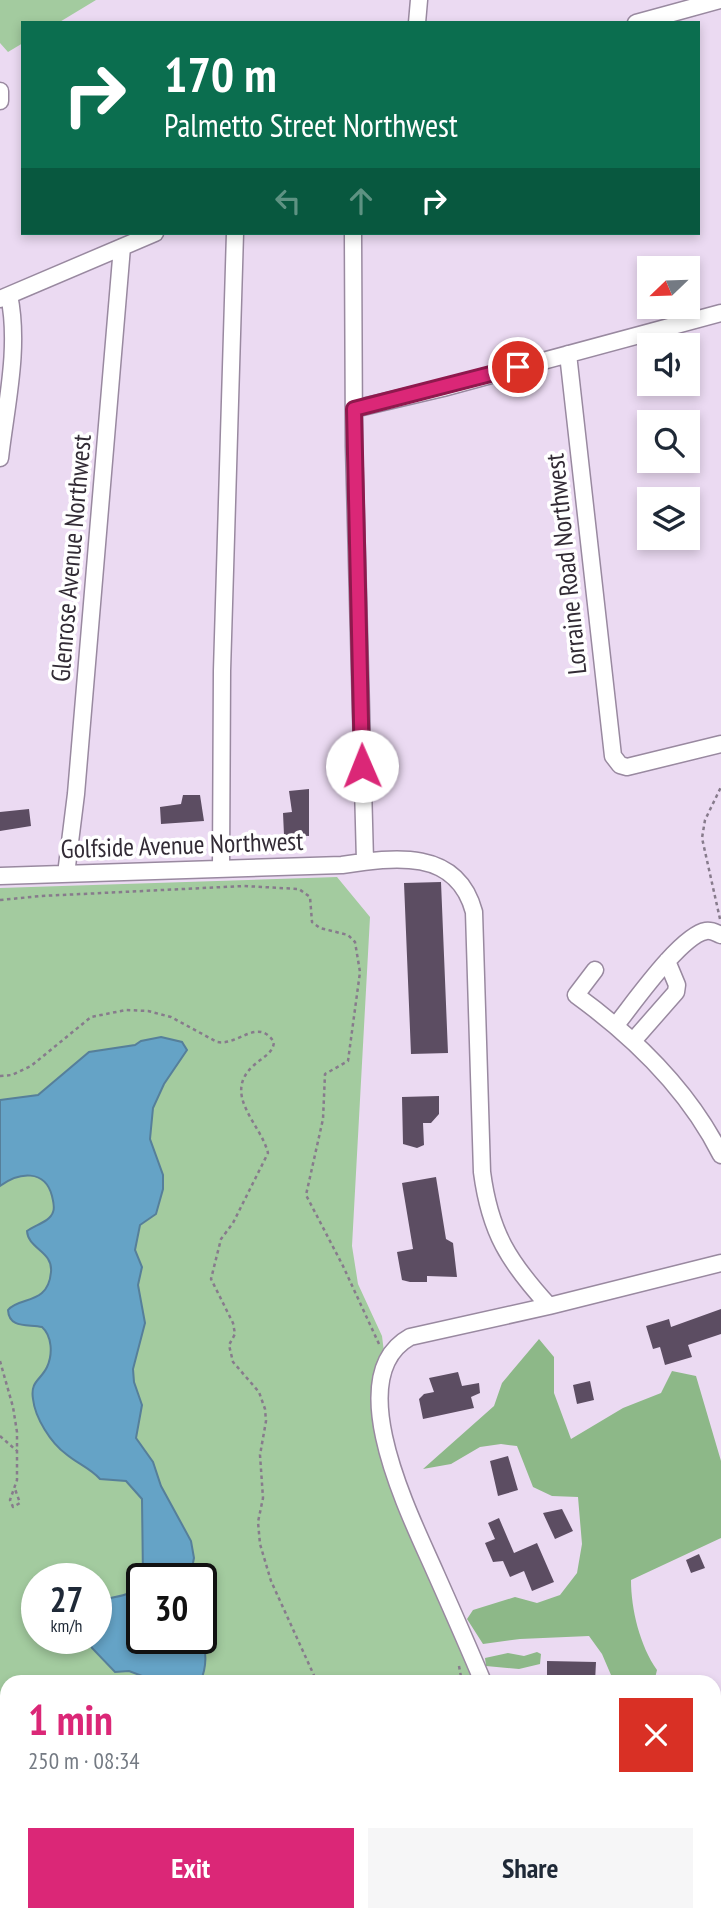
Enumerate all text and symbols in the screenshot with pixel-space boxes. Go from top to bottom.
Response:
text: 170 m [164,42,277,106]
icon: right [49,49,140,140]
text: Palmetto Street Northwest [164,104,458,146]
icon: left [269,182,307,220]
icon: ahead [342,182,380,220]
icon: right [415,182,453,220]
north arrow [637,256,700,318]
map controls [637,256,700,550]
button: sound [637,333,700,396]
pin [488,337,548,397]
icon: arrive [499,348,537,386]
button: search [637,410,700,473]
street label: Glenrose Avenue Northwest [43,433,98,683]
street label: Lorraine Road Northwest [537,452,594,676]
button: layers [637,487,700,550]
position arrow [325,729,399,803]
street label: Golfside Avenue Northwest [60,824,304,865]
speed limit sign: 30 [126,1563,217,1654]
text: 27 [50,1576,83,1622]
text: km/h [51,1614,82,1637]
text: 1 min [28,1692,113,1747]
button: close [619,1698,693,1772]
text: 250 m · 08:34 [28,1746,140,1775]
button: Exit [28,1828,354,1908]
button: Share [368,1828,693,1908]

